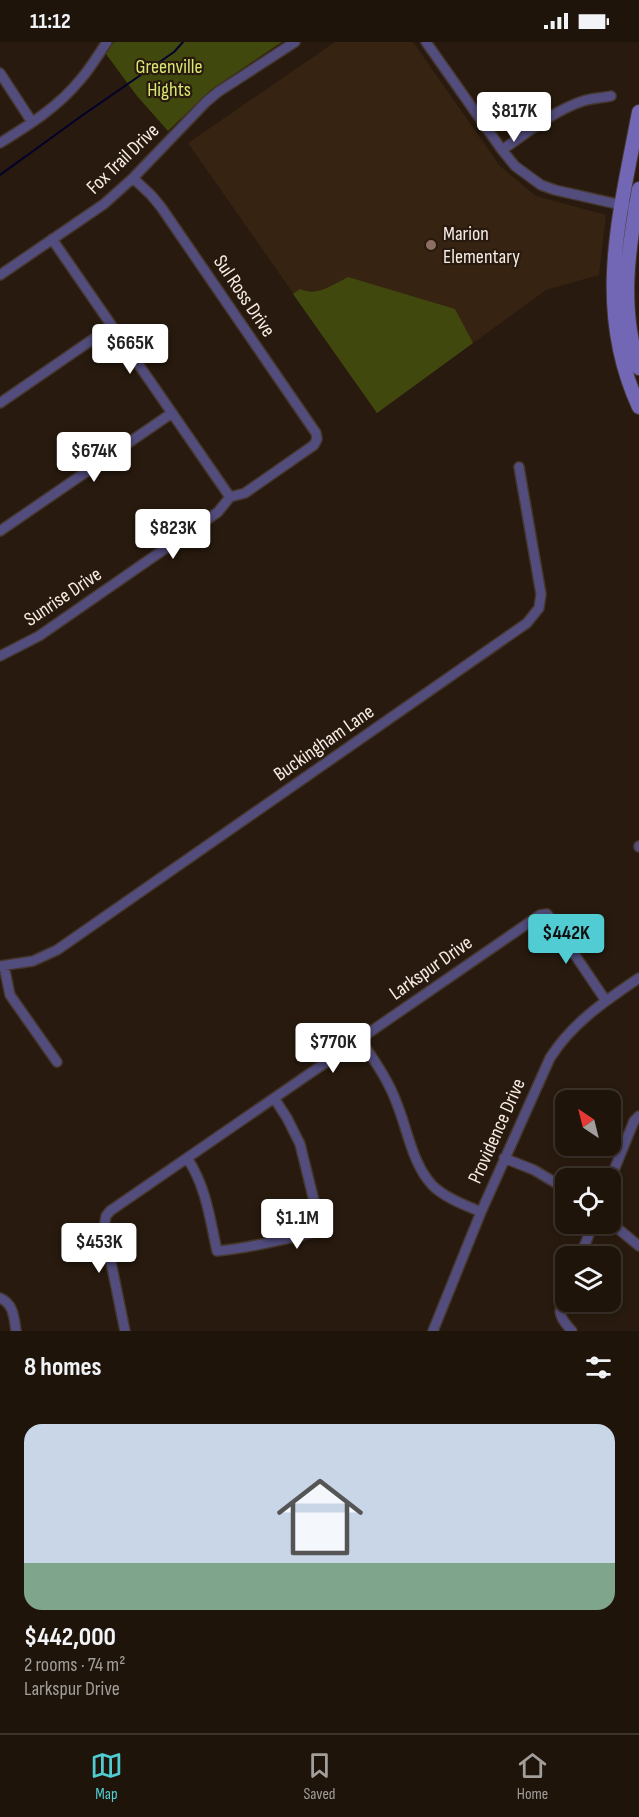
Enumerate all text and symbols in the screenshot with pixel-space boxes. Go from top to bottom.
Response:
text: 11:12 [30,8,71,35]
park label: Greenville Hights [136,55,202,102]
pin: $817K [472,92,556,143]
text: $817K [491,99,537,123]
street label: Fox Trail Drive [82,119,164,199]
place label: Marion Elementary [443,222,520,269]
marker: Marion Elementary [424,238,438,252]
street label: Sul Ross Drive [208,251,280,341]
pin: $665K [88,324,172,375]
text: $665K [106,331,154,355]
pin: $674K [52,432,136,483]
text: $674K [71,439,117,463]
pin: $823K [131,509,215,560]
text: $823K [149,516,197,540]
street label: Sunrise Drive [20,562,106,632]
street label: Buckingham Lane [269,700,379,786]
pin: $442K [524,914,608,965]
text: $442K [542,921,590,945]
street label: Larkspur Drive [385,931,477,1005]
pin: $770K [291,1023,375,1074]
text: $770K [309,1030,357,1054]
street label: Providence Drive [463,1075,531,1187]
north arrow [555,1090,621,1156]
map controls [555,1090,621,1312]
button: locate [555,1168,621,1234]
pin: $1.1M [255,1199,339,1250]
text: $1.1M [275,1206,319,1230]
pin: $453K [57,1223,141,1274]
text: $453K [75,1230,123,1254]
button: layers [555,1246,621,1312]
icon: filters [582,1351,615,1384]
text: 8 homes [24,1352,102,1383]
icon: home [266,1463,374,1571]
text: $442,000 [24,1622,116,1653]
text: 2 rooms · 74 m² [24,1653,125,1677]
text: Larkspur Drive [24,1677,120,1701]
tab: Map [90,1749,123,1804]
tab: Saved [303,1749,336,1804]
tab: Home [516,1749,549,1804]

